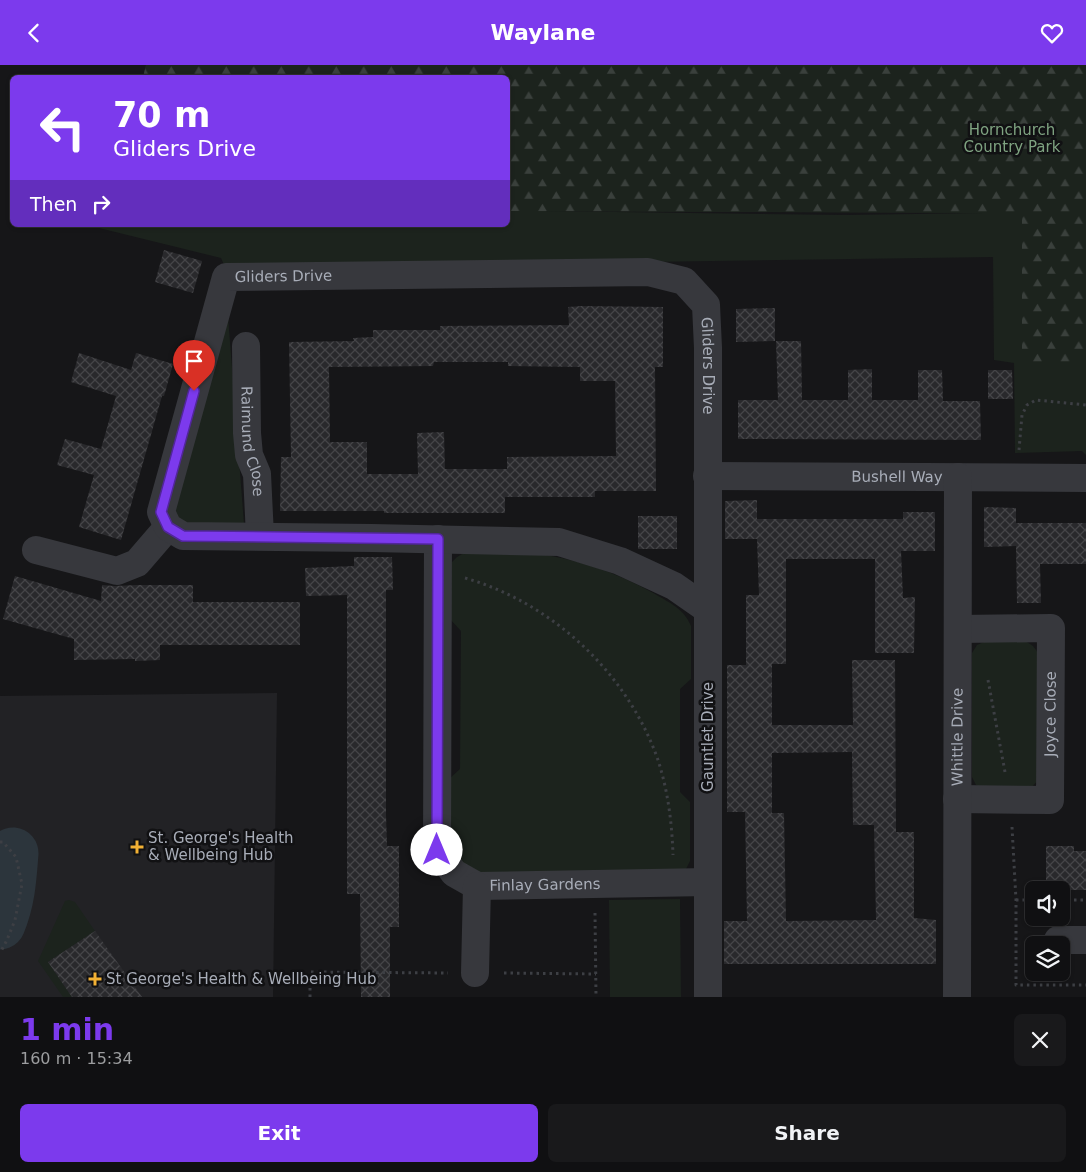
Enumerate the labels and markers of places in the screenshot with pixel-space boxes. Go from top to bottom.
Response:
pin [173,340,215,391]
place label: St. George's Health & Wellbeing Hub [148,829,294,864]
marker: St. George's Health & Wellbeing Hub [130,840,144,854]
place label: St George's Health & Wellbeing Hub [106,970,377,988]
marker: St George's Health & Wellbeing Hub [88,972,102,986]

